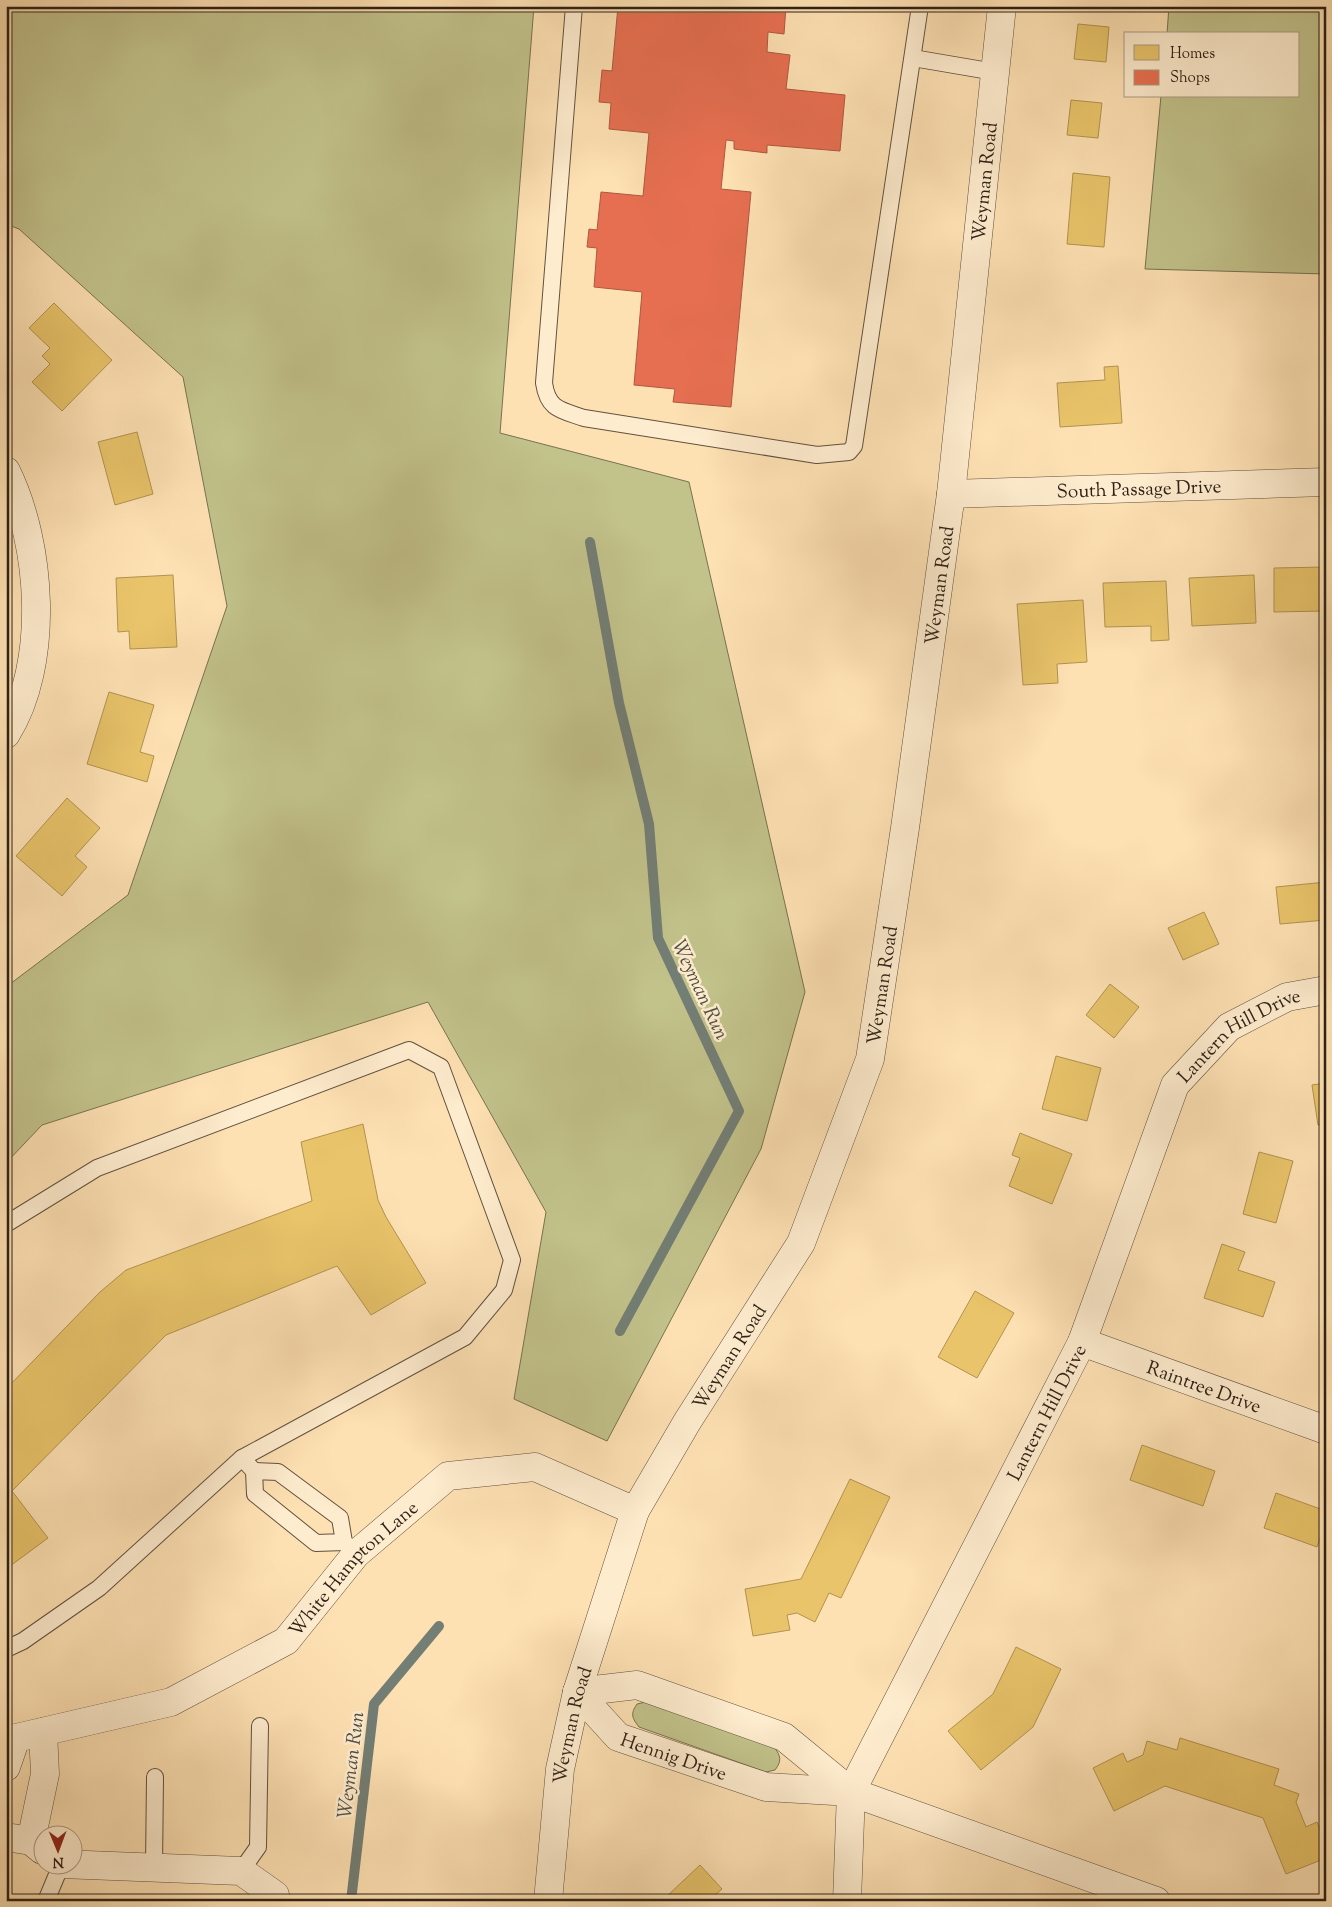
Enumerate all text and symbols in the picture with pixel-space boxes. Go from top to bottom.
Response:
legend [1124,32,1300,98]
text: Homes [1170,44,1215,65]
text: Shops [1170,68,1210,89]
street label: Weyman Road [966,121,1006,243]
street label: South Passage Drive [1056,474,1222,507]
street label: Weyman Road [919,524,962,647]
street label: Weyman Road [861,924,906,1047]
water label: Weyman Run [663,935,735,1045]
street label: Lantern Hill Drive [1172,984,1303,1090]
street label: Weyman Road [687,1300,774,1416]
street label: Lantern Hill Drive [1002,1340,1095,1486]
street label: Raintree Drive [1142,1355,1265,1422]
street label: White Hampton Lane [283,1496,425,1644]
street label: Weyman Road [548,1663,600,1785]
water label: Weyman Run [332,1710,373,1820]
street label: Hennig Drive [616,1728,730,1789]
north arrow [32,1824,82,1874]
text: N [52,1851,64,1871]

